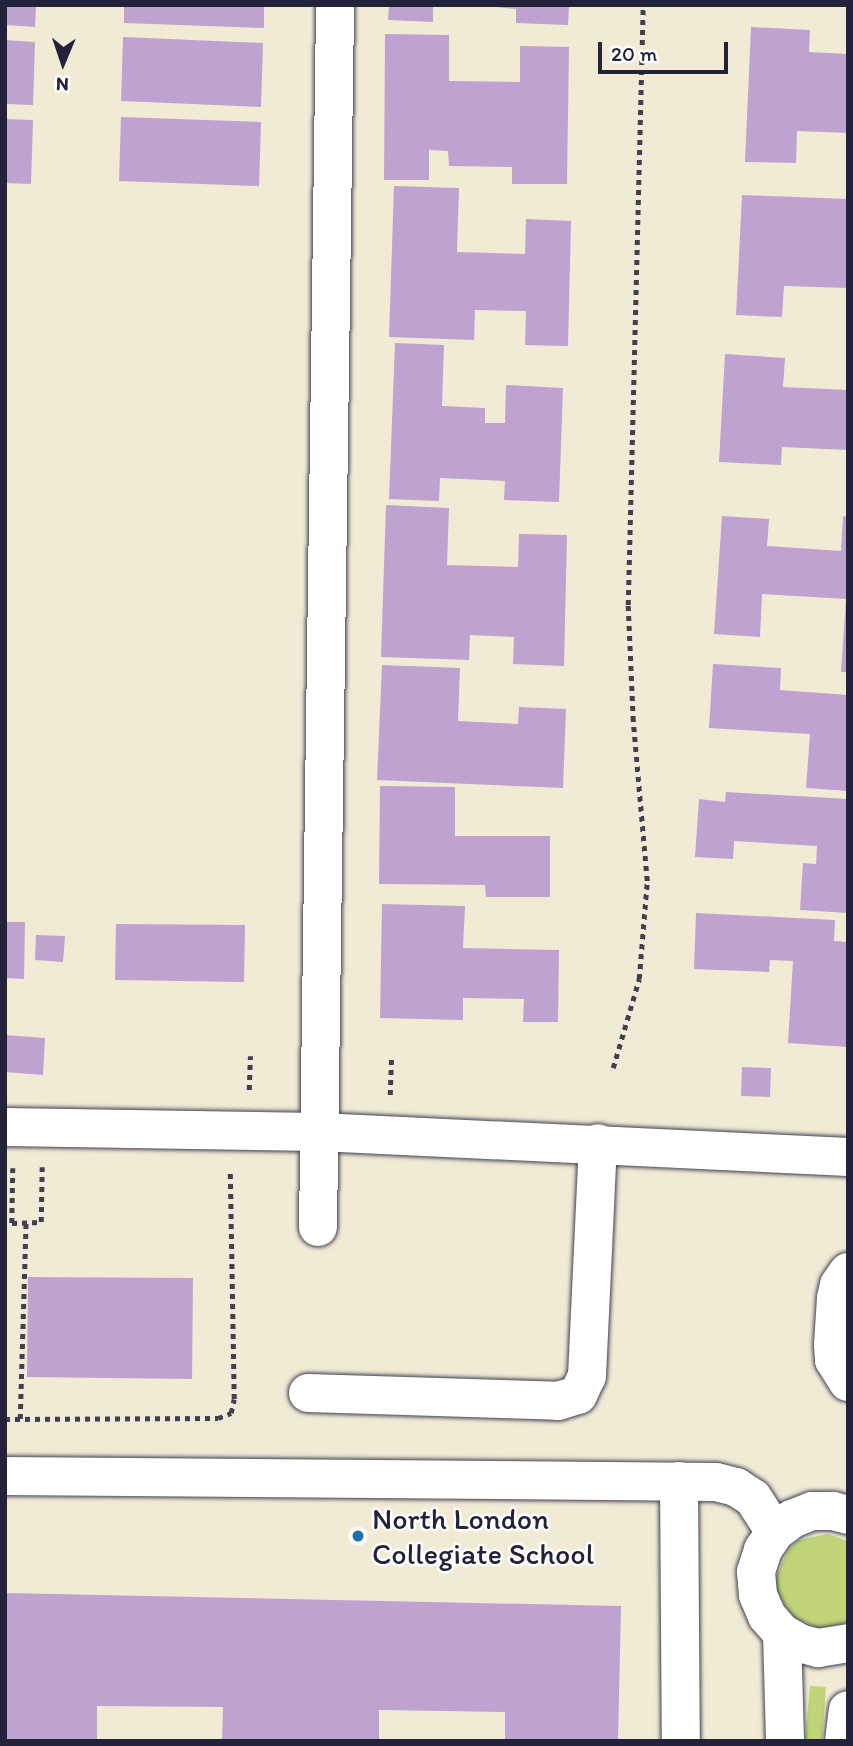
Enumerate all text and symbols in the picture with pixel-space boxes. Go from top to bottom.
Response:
north arrow [28,28,98,98]
scale bar [601,28,730,72]
text: 20 m [611,41,657,66]
text: N [55,73,69,96]
place label: North London Collegiate School [372,1501,594,1572]
marker: North London Collegiate School [350,1528,366,1544]

